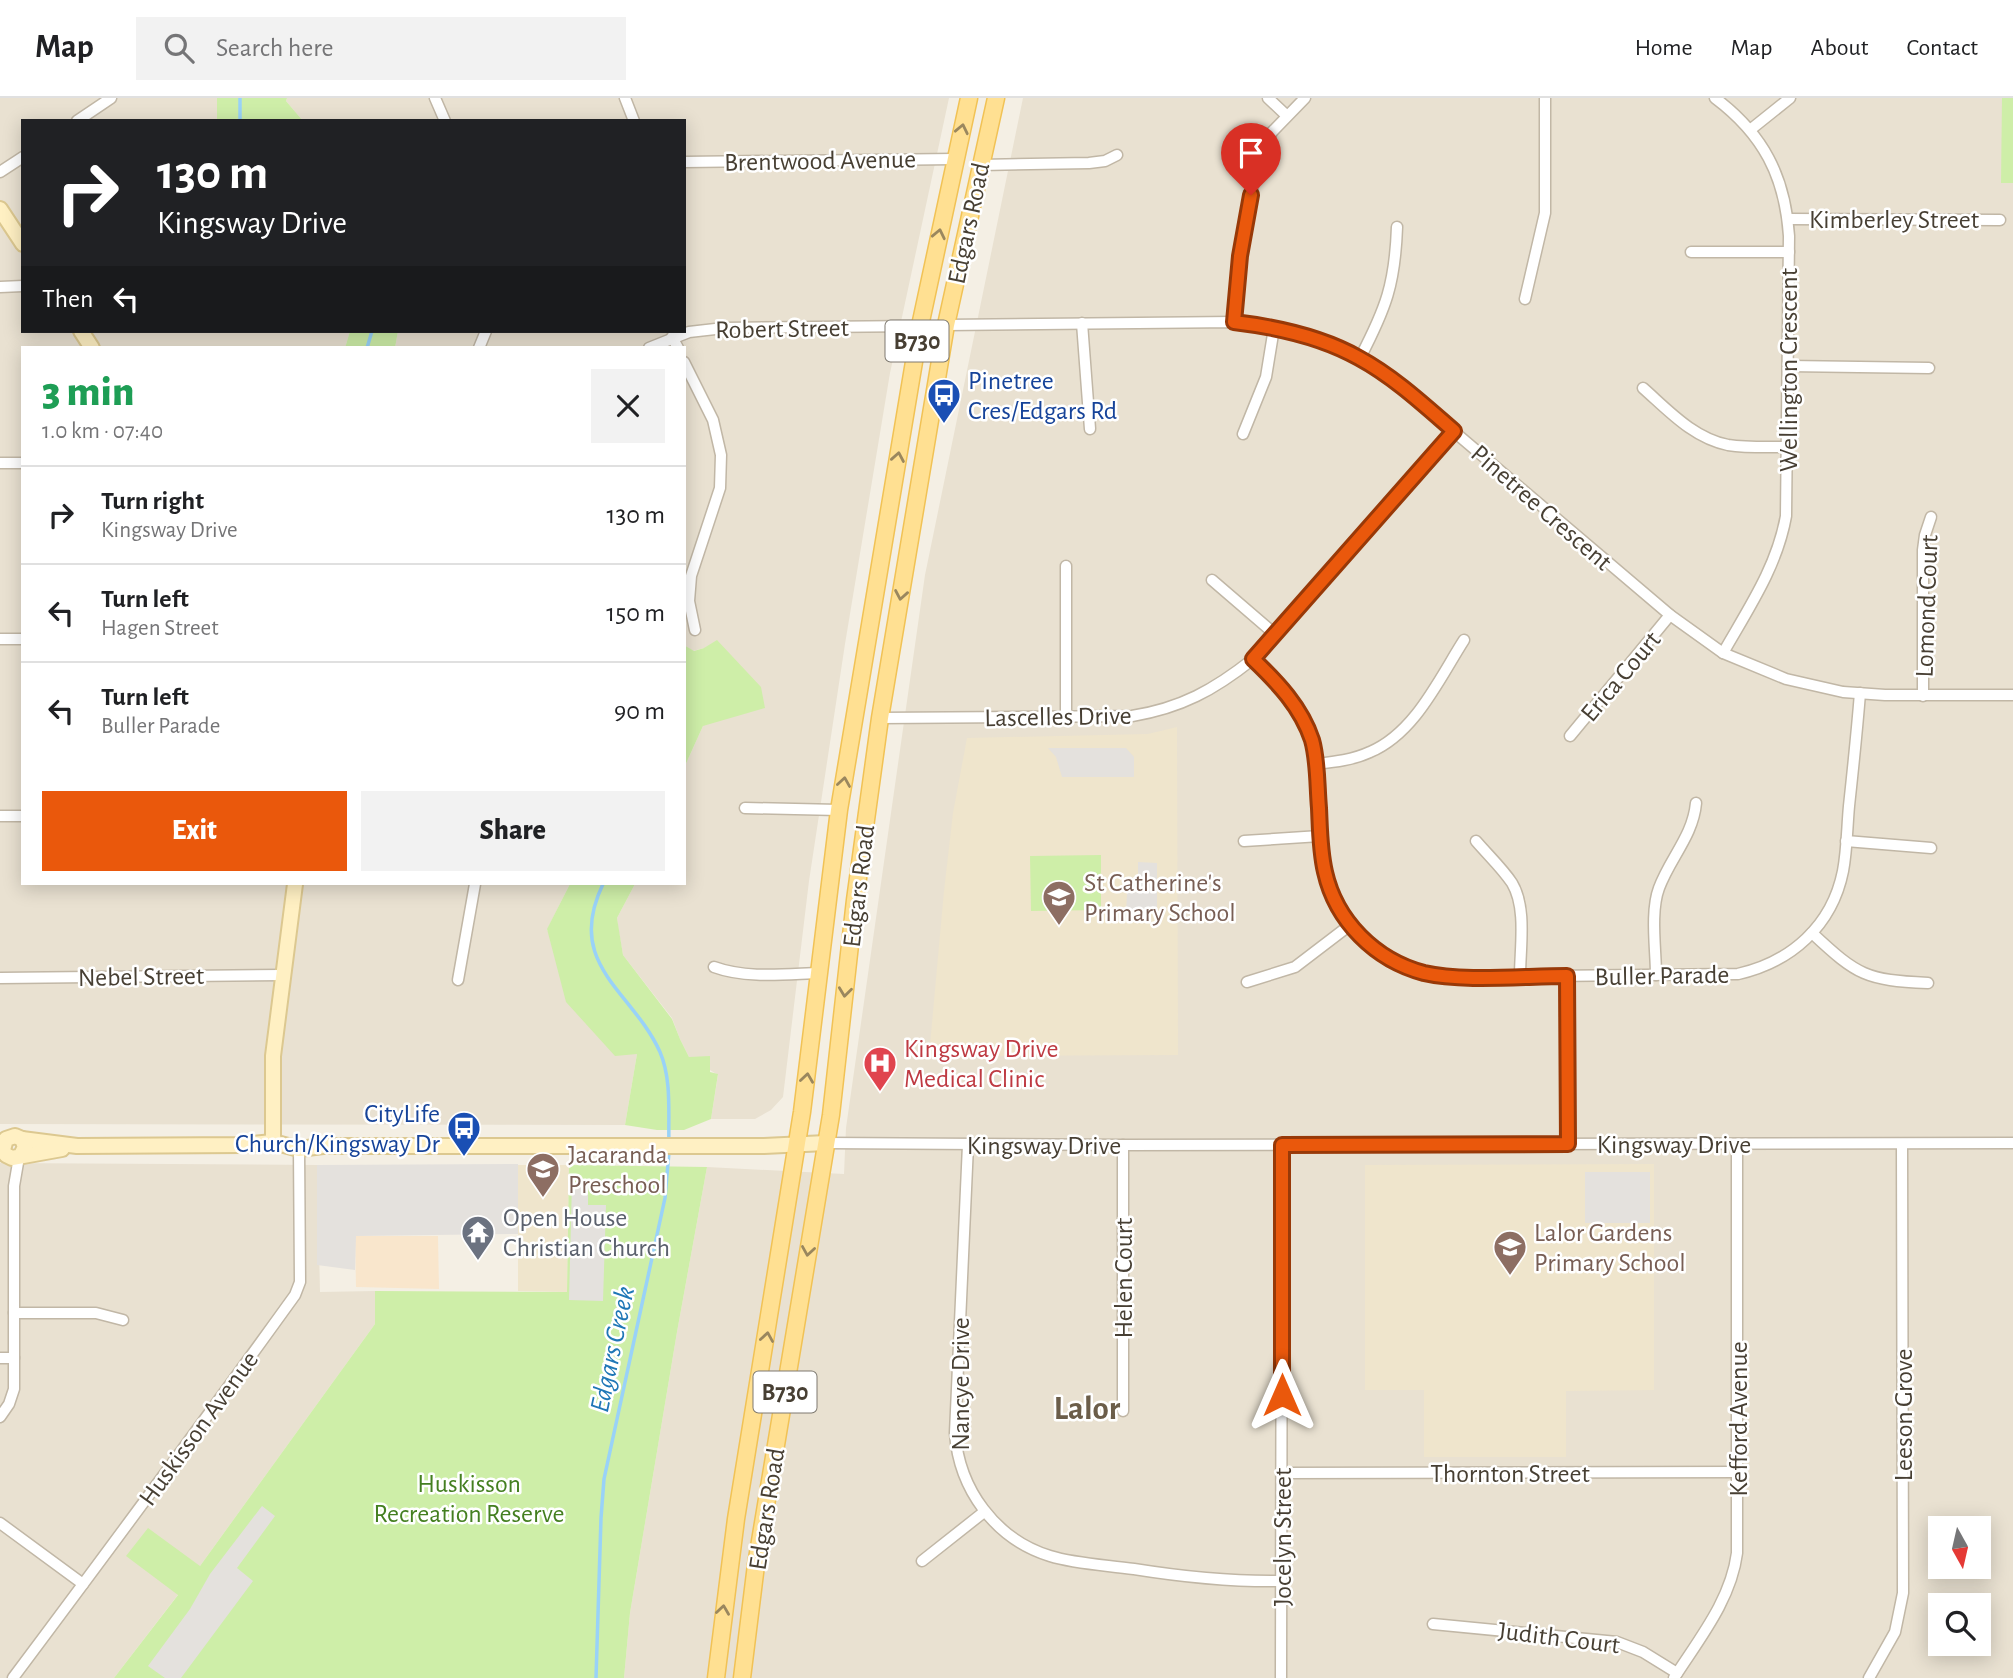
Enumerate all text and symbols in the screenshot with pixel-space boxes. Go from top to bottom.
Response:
search box [136,17,626,80]
icon: search [160,29,198,67]
text: Map [35,31,94,64]
text: Search here [216,35,334,61]
text: Home [1635,36,1693,60]
text: Map [1731,36,1773,60]
text: About [1811,36,1868,60]
text: Contact [1906,36,1978,60]
one-way arrow [953,123,968,135]
pin [1221,123,1281,195]
icon: arrive [1232,134,1270,172]
street label: Brentwood Avenue [724,146,916,176]
icon: right [42,147,133,238]
text: 130 m [157,149,268,198]
street label: Edgars Road [943,160,995,286]
text: Kingsway Drive [157,207,347,239]
street label: Kimberley Street [1809,207,1979,233]
one-way arrow [931,228,946,240]
street label: Wellington Crescent [1776,268,1802,472]
icon: left [107,280,145,318]
text: Then [42,286,93,312]
street label: Robert Street [715,315,849,343]
road number: B730 [886,321,948,362]
place label: Pinetree Cres/Edgars Rd [968,368,1117,424]
button: close [591,369,665,443]
text: 3 min [42,371,134,413]
bus stop icon: Pinetree Cres/Edgars Rd [925,376,963,425]
text: 1.0 km · 07:40 [42,420,163,443]
street label: Pinetree Crescent [1466,440,1617,576]
one-way arrow [890,451,905,463]
text: Turn right [101,488,204,514]
icon: right [42,496,80,534]
text: 130 m [607,502,665,528]
text: Kingsway Drive [101,519,238,542]
street label: Lomond Court [1912,534,1942,678]
text: Turn left [101,586,189,612]
one-way arrow [894,589,909,601]
icon: left [42,594,80,632]
text: 150 m [606,600,665,626]
text: Hagen Street [101,617,219,640]
street label: Erica Court [1576,627,1666,727]
text: Turn left [101,684,189,710]
icon: left [42,692,80,730]
text: 90 m [614,698,665,724]
street label: Lascelles Drive [984,703,1132,731]
text: Buller Parade [101,715,220,738]
one-way arrow [836,776,851,787]
button: Exit [42,791,347,871]
button: Share [361,791,665,871]
street label: Edgars Road [839,823,879,949]
place label: St Catherine's Primary School [1084,870,1236,926]
school or university icon: St Catherine's Primary School [1040,878,1078,927]
street label: Buller Parade [1594,962,1730,990]
street label: Nebel Street [78,963,204,991]
one-way arrow [837,987,852,998]
place label: Kingsway Drive Medical Clinic [904,1036,1058,1092]
hospital icon: Kingsway Drive Medical Clinic [861,1044,899,1093]
one-way arrow [799,1072,814,1083]
place label: CityLife Church/Kingsway Dr [235,1101,441,1157]
bus stop icon: CityLife Church/Kingsway Dr [445,1109,483,1158]
street label: Kingsway Drive [1597,1132,1751,1158]
street label: Kingsway Drive [967,1133,1121,1159]
place label: Jacaranda Preschool [568,1142,668,1198]
school or university icon: Jacaranda Preschool [524,1150,562,1199]
place label: Open House Christian Church [503,1205,670,1261]
temple icon: Open House Christian Church [459,1213,497,1262]
street label: Helen Court [1111,1218,1137,1338]
place label: Lalor Gardens Primary School [1534,1220,1686,1276]
school or university icon: Lalor Gardens Primary School [1491,1228,1529,1277]
one-way arrow [801,1245,816,1257]
water label: Edgars Creek [586,1284,640,1415]
street label: Nancye Drive [948,1317,974,1451]
one-way arrow [759,1331,774,1343]
street label: Kefford Avenue [1726,1341,1752,1497]
street label: Huskisson Avenue [134,1347,263,1511]
street label: Leeson Grove [1891,1349,1917,1481]
position arrow [1245,1358,1319,1432]
road number: B730 [754,1372,816,1412]
district label: Lalor [1054,1393,1121,1426]
street label: Edgars Road [744,1446,789,1572]
street label: Thornton Street [1430,1461,1590,1487]
street label: Jocelyn Street [1270,1468,1296,1606]
park label: Huskisson Recreation Reserve [374,1471,564,1527]
north arrow [1928,1516,1992,1578]
map controls [1928,1516,1991,1656]
button: search [1928,1593,1991,1656]
one-way arrow [715,1604,730,1616]
street label: Judith Court [1497,1618,1621,1658]

